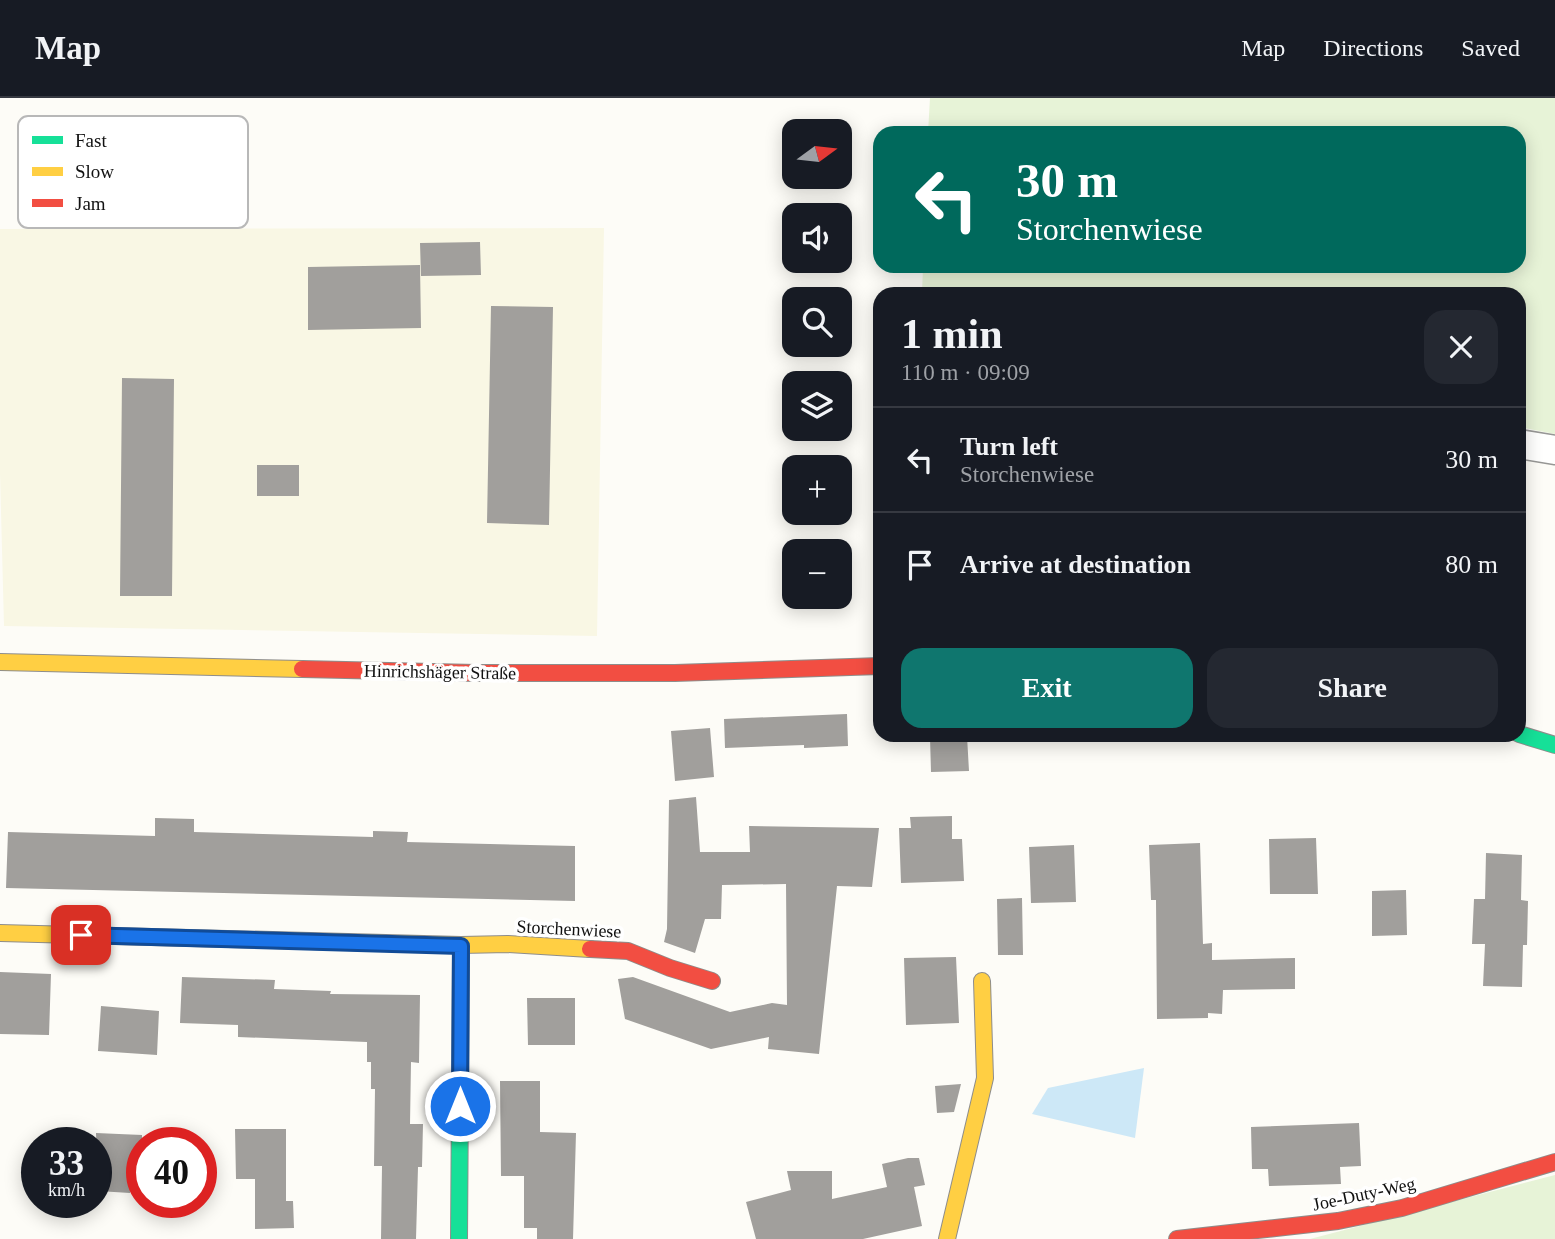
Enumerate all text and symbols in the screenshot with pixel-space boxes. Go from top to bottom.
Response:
text: Map [35,30,101,66]
text: Map [1241,35,1285,61]
text: Directions [1323,35,1423,61]
text: Saved [1461,35,1520,61]
legend [18,116,248,228]
north arrow [782,119,852,189]
map controls [782,119,852,609]
text: Fast [75,130,107,151]
text: 30 m [1016,153,1118,208]
icon: left [901,154,992,245]
text: Slow [75,161,114,182]
text: Jam [75,193,106,214]
button: sound [782,203,852,273]
text: Storchenwiese [1016,211,1203,247]
button: search [782,287,852,357]
button: close [1424,310,1498,384]
text: 1 min [901,311,1003,357]
text: 110 m · 09:09 [901,360,1030,385]
button: layers [782,371,852,441]
text: Turn left [960,432,1058,461]
icon: left [901,441,939,479]
text: 30 m [1445,445,1498,474]
button: + [782,455,852,525]
text: Storchenwiese [960,462,1094,487]
button: − [782,539,852,609]
icon: arrive [901,546,939,584]
text: Arrive at destination [960,550,1191,579]
text: 80 m [1445,550,1498,579]
button: Exit [901,648,1193,728]
button: Share [1207,648,1498,728]
street label: Hinrichshäger Straße [364,661,516,683]
pin [51,905,111,965]
icon: arrive [62,916,100,954]
street label: Storchenwiese [516,916,622,942]
position arrow [423,1069,497,1143]
speed limit sign: 40 [126,1127,217,1218]
text: 33 [49,1144,84,1183]
street label: Joe-Duty-Weg [1311,1173,1417,1215]
text: km/h [48,1180,85,1200]

